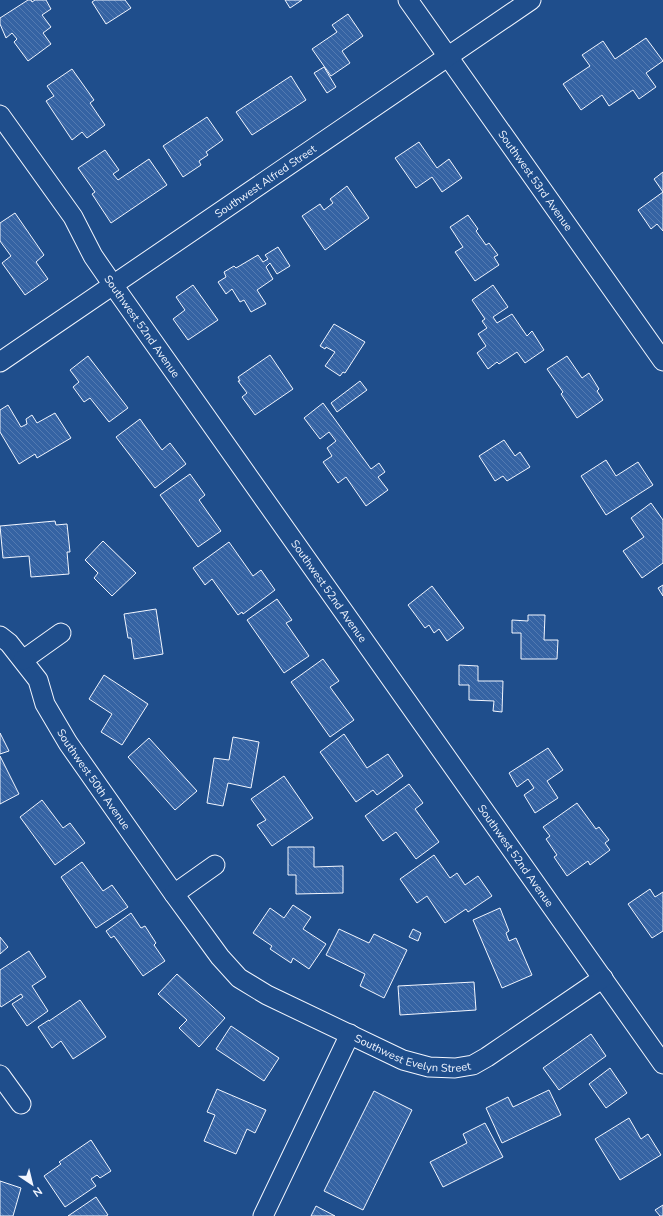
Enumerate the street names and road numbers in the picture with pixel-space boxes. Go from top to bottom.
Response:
street label: Southwest 53rd Avenue [494,128,576,234]
street label: Southwest Alfred Street [212,142,319,222]
street label: Southwest 52nd Avenue [100,272,183,381]
street label: Southwest 52nd Avenue [287,537,370,646]
street label: Southwest 50th Avenue [53,726,134,833]
street label: Southwest 52nd Avenue [474,802,557,910]
street label: Southwest Evelyn Street [352,1031,472,1076]

